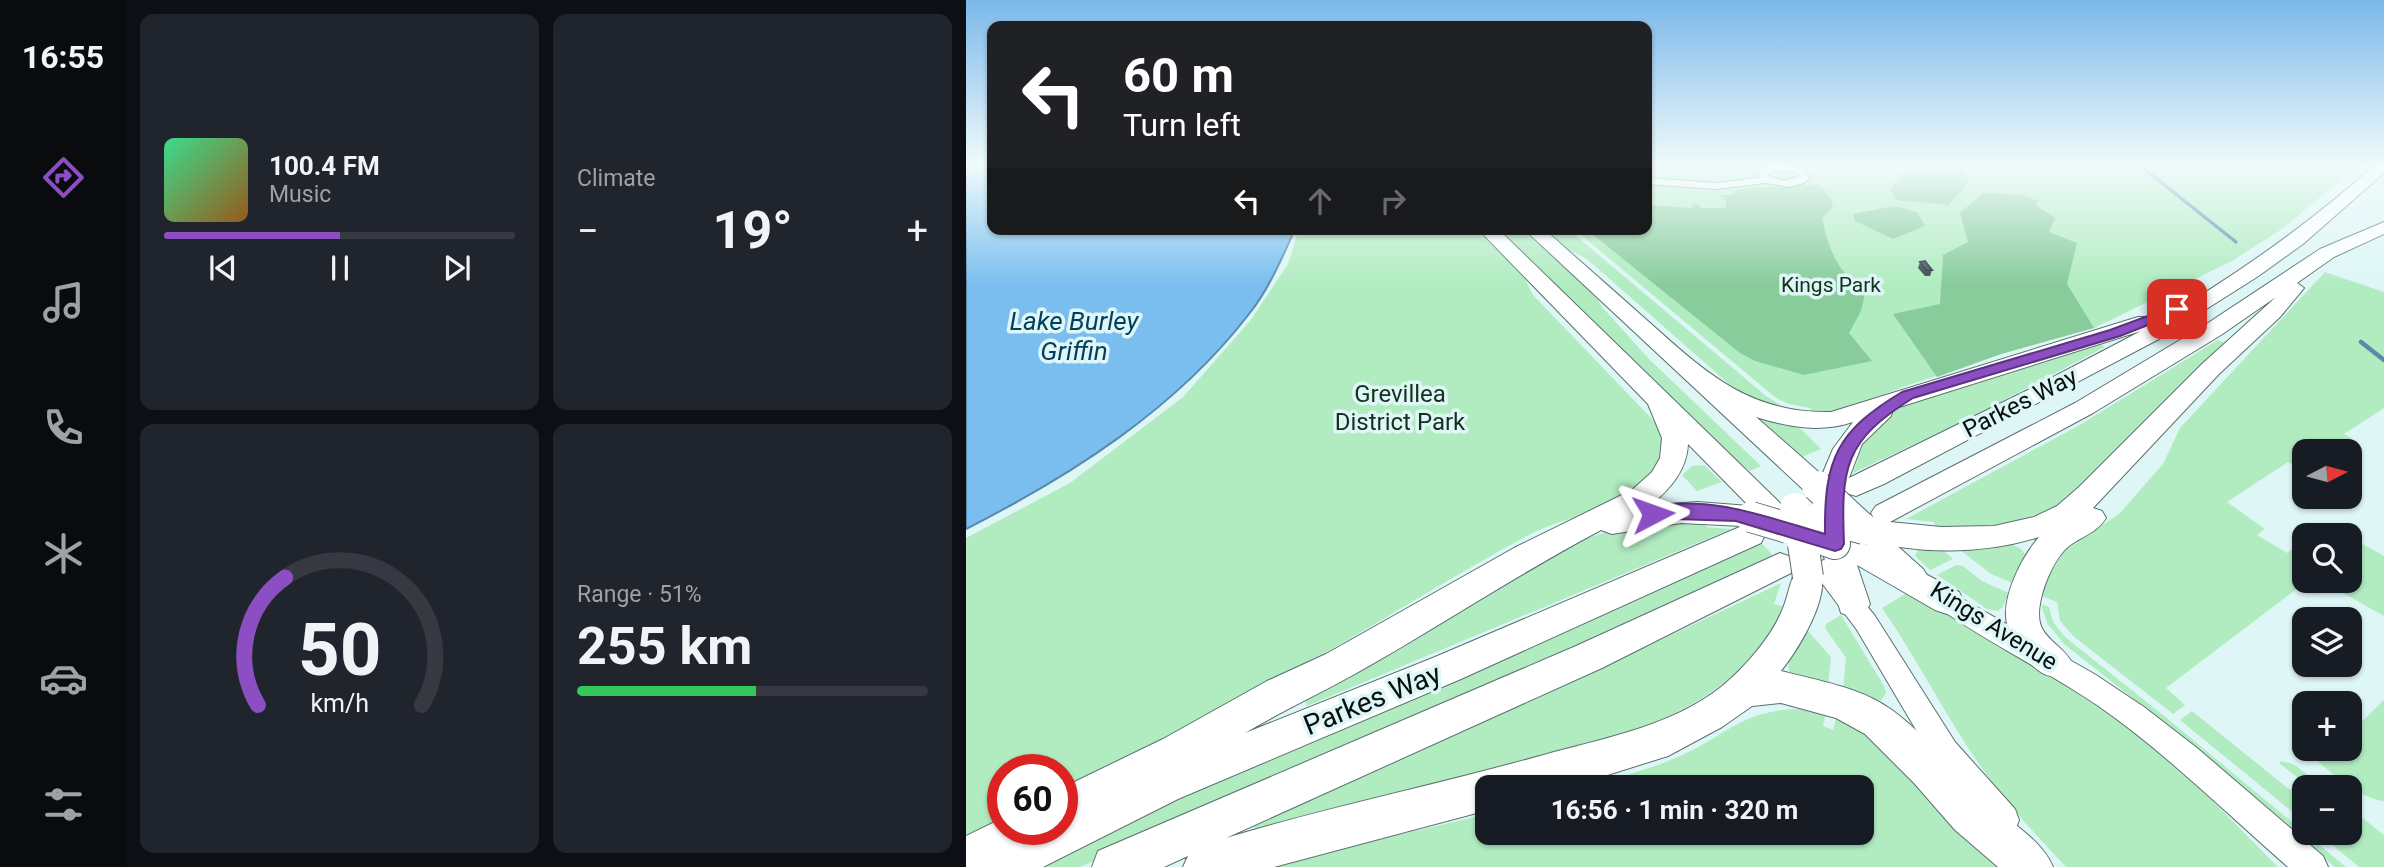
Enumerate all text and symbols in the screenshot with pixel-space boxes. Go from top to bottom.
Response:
text: 16:55 [22,38,104,76]
text: 60 m [1123,47,1234,104]
icon: left [1008,49,1099,140]
text: Turn left [1123,106,1241,144]
text: 100.4 FM [269,151,380,181]
icon: directions [39,153,88,202]
text: Climate [577,165,656,192]
text: Music [269,181,331,208]
icon: left [1228,182,1266,220]
icon: ahead [1301,182,1339,220]
icon: right [1374,182,1412,220]
text: 19° [713,200,793,261]
text: − [577,209,599,253]
text: + [906,209,928,253]
icon: previous [204,249,242,287]
icon: pause [321,249,359,287]
icon: next [438,249,476,287]
park label: Kings Park [1781,273,1881,297]
icon: music [39,278,88,327]
pin [2147,279,2207,339]
icon: arrive [2158,290,2196,328]
water label: Lake Burley Griffin [1009,306,1140,366]
street label: Parkes Way [1958,362,2082,444]
park label: Grevillea District Park [1335,380,1466,436]
icon: phone [39,403,88,452]
north arrow [2292,439,2362,509]
map controls [2292,439,2362,845]
position arrow [1616,477,1690,551]
button: search [2292,523,2362,593]
icon: climate [39,529,88,578]
street label: Kings Avenue [1925,576,2063,676]
text: Range · 51% [577,581,702,608]
text: 50 [298,607,381,693]
button: layers [2292,607,2362,677]
text: 255 km [577,616,752,677]
icon: car [39,654,88,703]
street label: Parkes Way [1299,657,1446,742]
text: km/h [310,688,369,717]
button: + [2292,691,2362,761]
speed limit sign: 60 [987,754,1078,845]
button: − [2292,775,2362,845]
icon: filters [39,780,88,829]
text: 16:56 · 1 min · 320 m [1551,795,1798,825]

